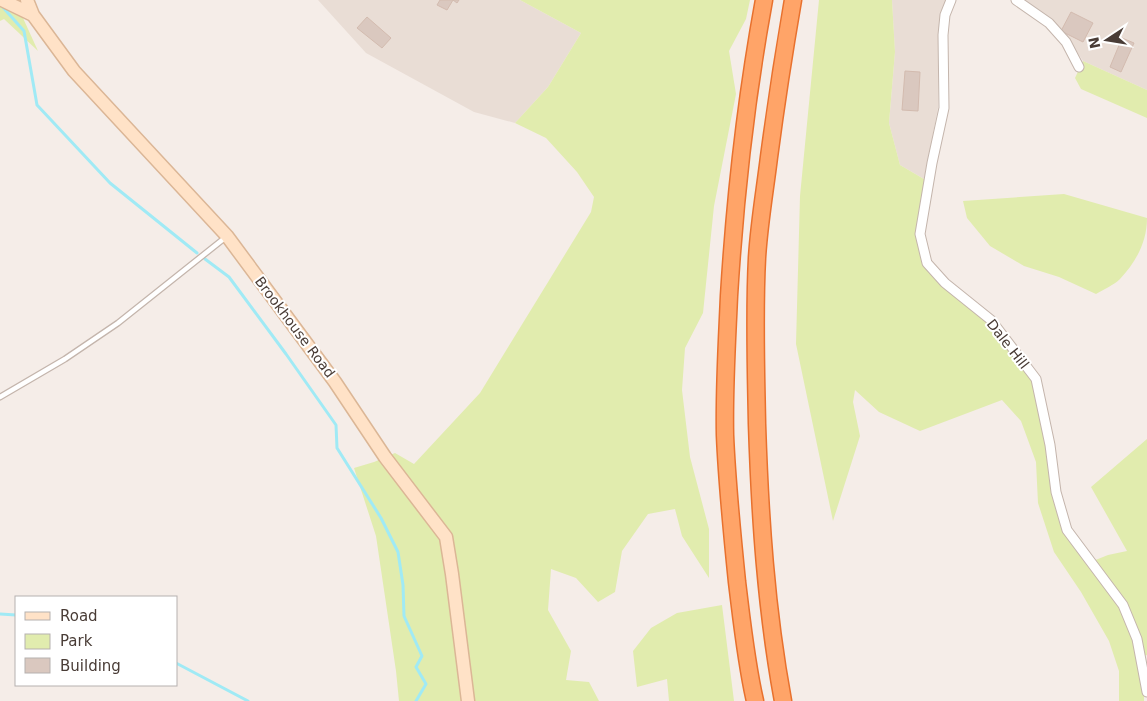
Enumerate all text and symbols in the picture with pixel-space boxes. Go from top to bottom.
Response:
north arrow [1082,15,1132,65]
text: N [1085,35,1103,50]
street label: Brookhouse Road [252,273,338,381]
street label: Dale Hill [984,316,1032,372]
legend [15,596,178,686]
text: Road [60,607,98,625]
text: Park [60,632,93,650]
text: Building [60,657,121,675]

